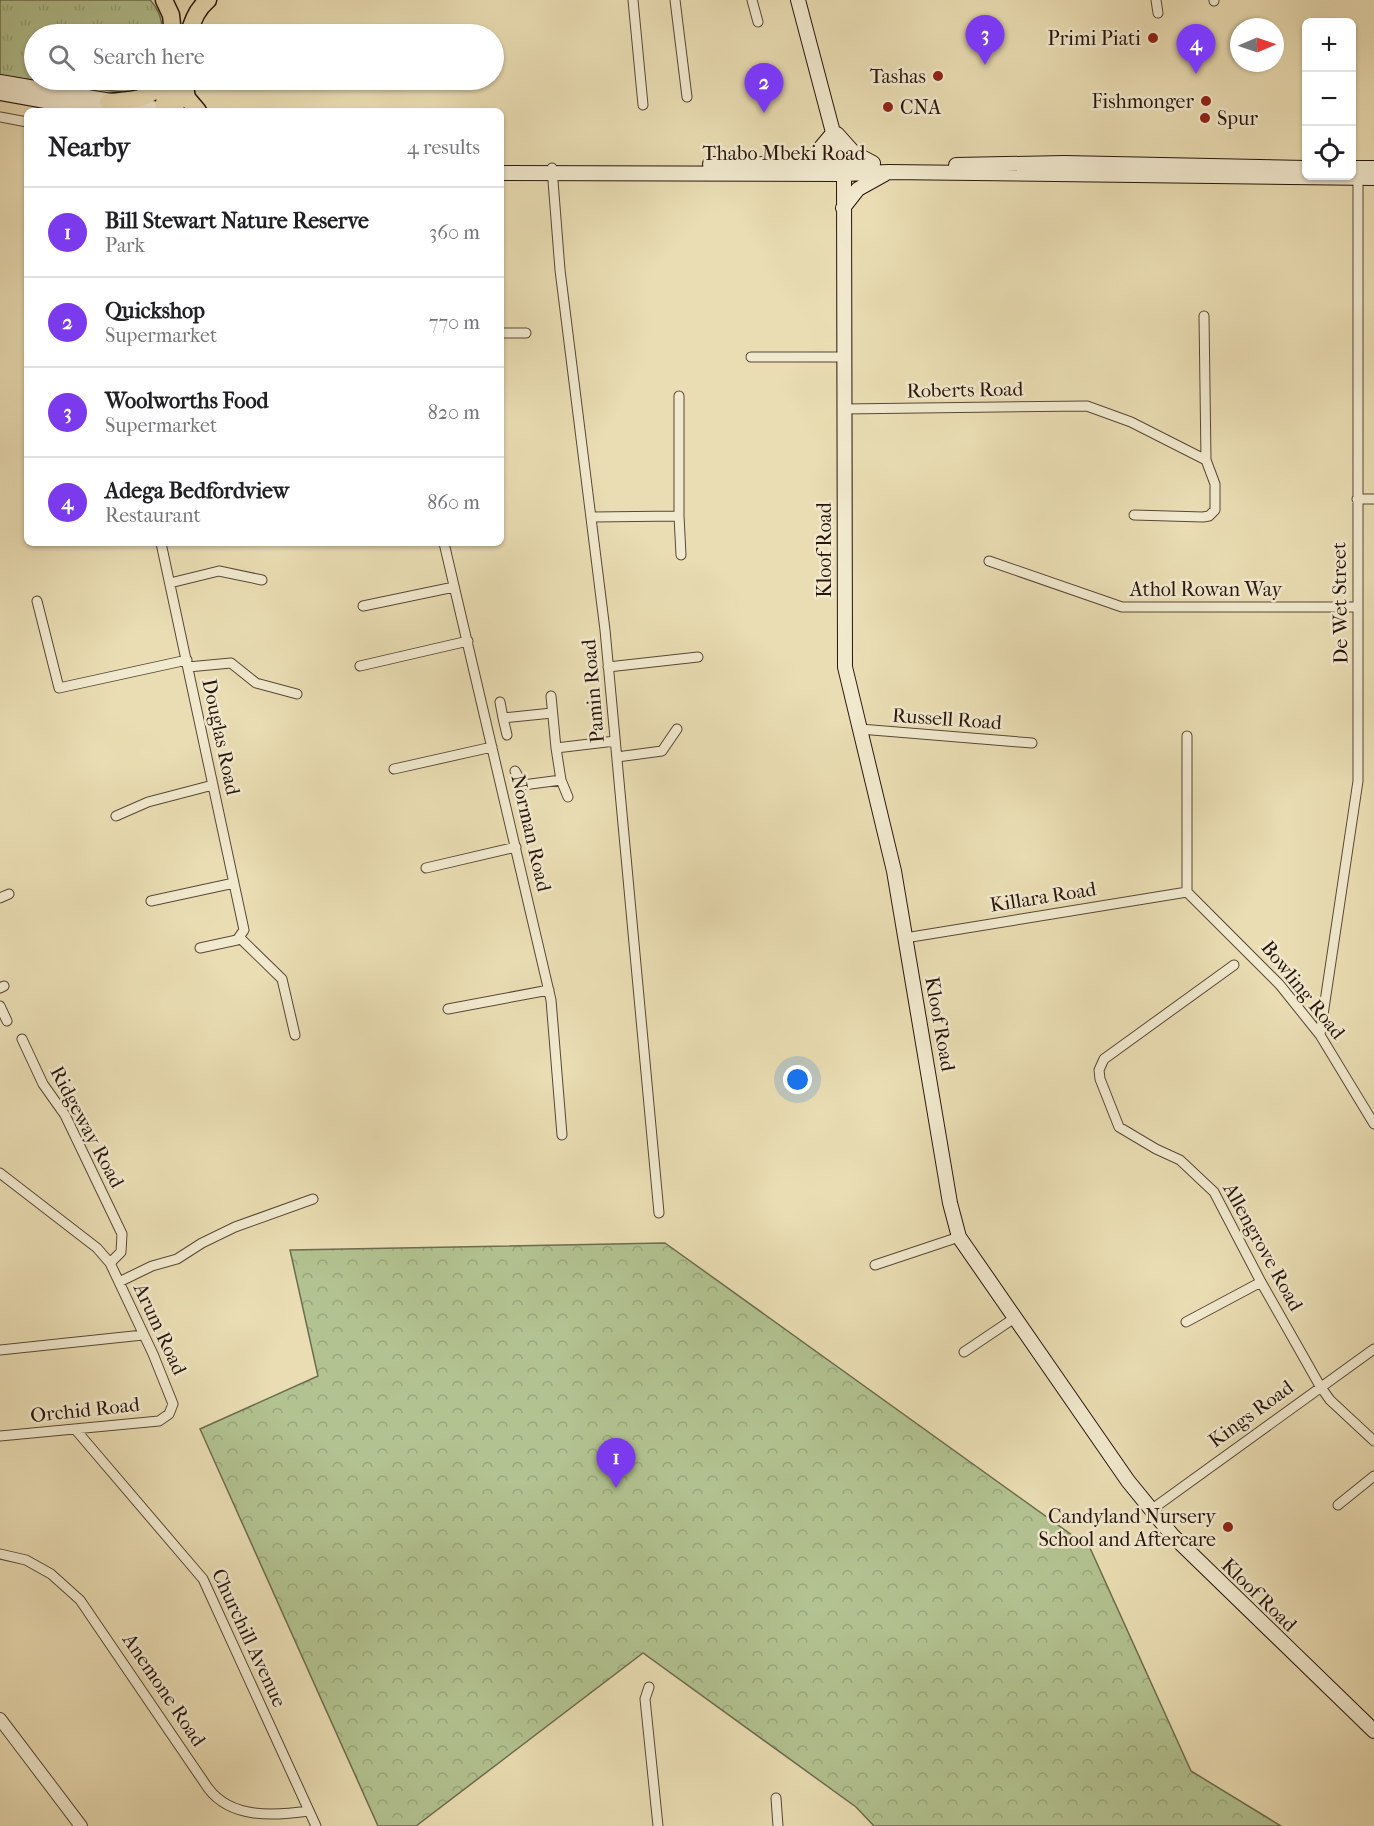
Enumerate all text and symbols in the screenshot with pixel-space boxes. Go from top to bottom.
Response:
pin: 3 [966,16,1004,65]
north arrow [1230,18,1284,72]
map controls [1302,18,1356,180]
button: + [1302,18,1356,72]
search box [24,24,504,90]
pin: 4 [1176,25,1216,74]
place label: Primi Piati [1047,27,1141,50]
marker: Primi Piati [1146,31,1160,45]
icon: search [45,41,78,74]
text: Search here [93,44,205,70]
pin: 2 [744,63,783,113]
place label: Tashas [870,65,926,88]
marker: Tashas [931,69,945,83]
button: − [1302,72,1356,126]
place label: Fishmonger [1092,90,1194,113]
marker: Fishmonger [1199,94,1213,108]
place label: CNA [900,96,942,119]
marker: CNA [881,100,895,114]
place label: Spur [1217,107,1258,130]
marker: Spur [1198,111,1212,125]
button: locate [1302,126,1356,180]
text: Nearby [48,132,130,163]
text: 4 results [407,136,480,159]
street label: Thabo Mbeki Road [703,142,867,165]
text: Bill Stewart Nature Reserve [105,208,369,234]
text: 1 [64,221,71,244]
text: 360 m [429,221,480,244]
text: Park [105,234,145,257]
text: Quickshop [105,298,205,324]
text: 2 [62,311,73,334]
text: 770 m [429,311,480,334]
text: Supermarket [105,324,217,347]
street label: Roberts Road [906,377,1025,403]
text: Woolworths Food [105,388,269,414]
text: 3 [63,401,72,424]
text: 820 m [428,401,480,424]
text: Supermarket [105,414,217,437]
text: Adega Bedfordview [105,478,289,504]
text: 4 [62,491,73,514]
text: 860 m [427,491,480,514]
street label: Kloof Road [813,501,836,598]
text: Restaurant [105,504,201,527]
street label: De Wet Street [1327,542,1353,664]
street label: Athol Rowan Way [1129,578,1284,601]
street label: Pamin Road [577,637,609,744]
street label: Douglas Road [197,677,245,798]
street label: Russell Road [891,704,1004,734]
street label: Norman Road [506,772,556,895]
street label: Killara Road [988,877,1099,917]
street label: Bowling Road [1256,936,1350,1045]
street label: Kloof Road [920,975,960,1074]
street label: Ridgeway Road [45,1062,129,1193]
your location [783,1065,812,1094]
street label: Allengrove Road [1218,1178,1308,1316]
street label: Arum Road [128,1279,192,1379]
street label: Kings Road [1204,1375,1299,1452]
street label: Orchid Road [29,1393,142,1427]
pin: 1 [596,1438,636,1488]
place label: Candyland Nursery School and Aftercare [1039,1505,1217,1551]
marker: Candyland Nursery School and Aftercare [1221,1520,1235,1534]
street label: Kloof Road [1217,1554,1302,1637]
street label: Churchill Avenue [207,1565,291,1711]
street label: Anemone Road [117,1628,211,1752]

